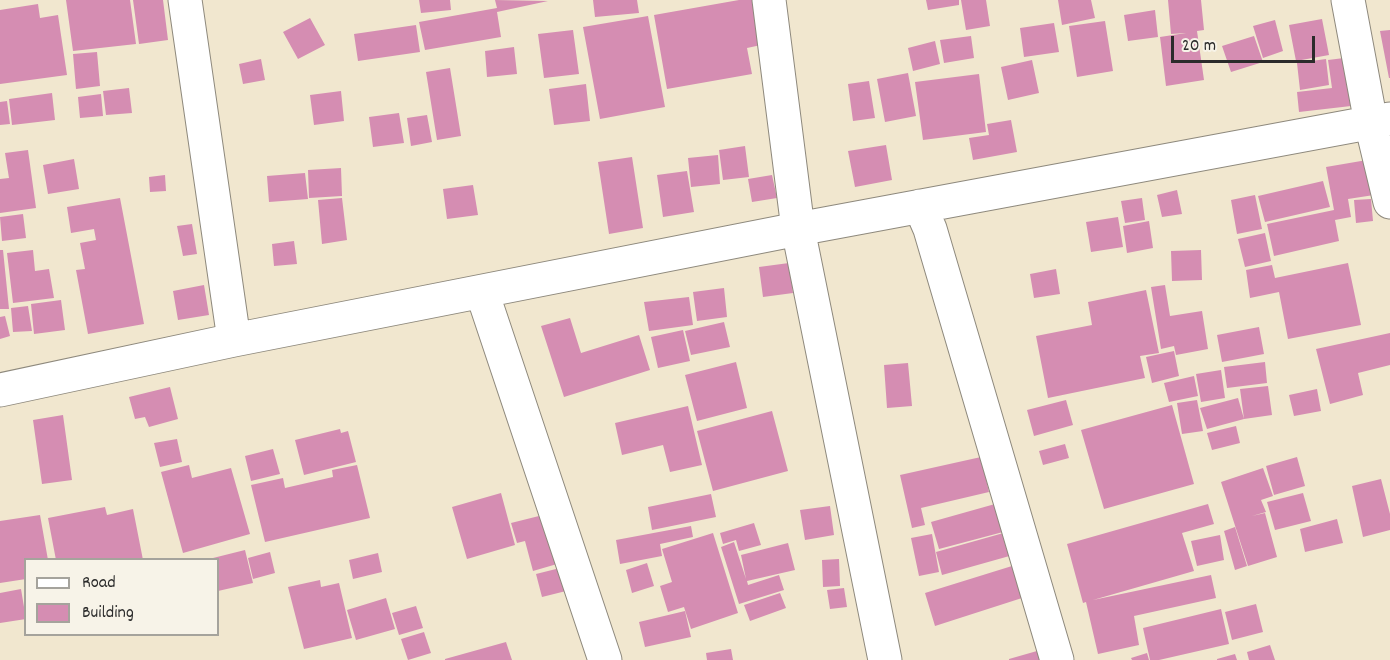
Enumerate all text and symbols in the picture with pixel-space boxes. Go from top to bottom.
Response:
scale bar [1174,24,1318,62]
text: 20 m [1182,34,1216,59]
legend [24,558,219,636]
text: Road [82,571,116,596]
text: Building [82,601,134,626]

